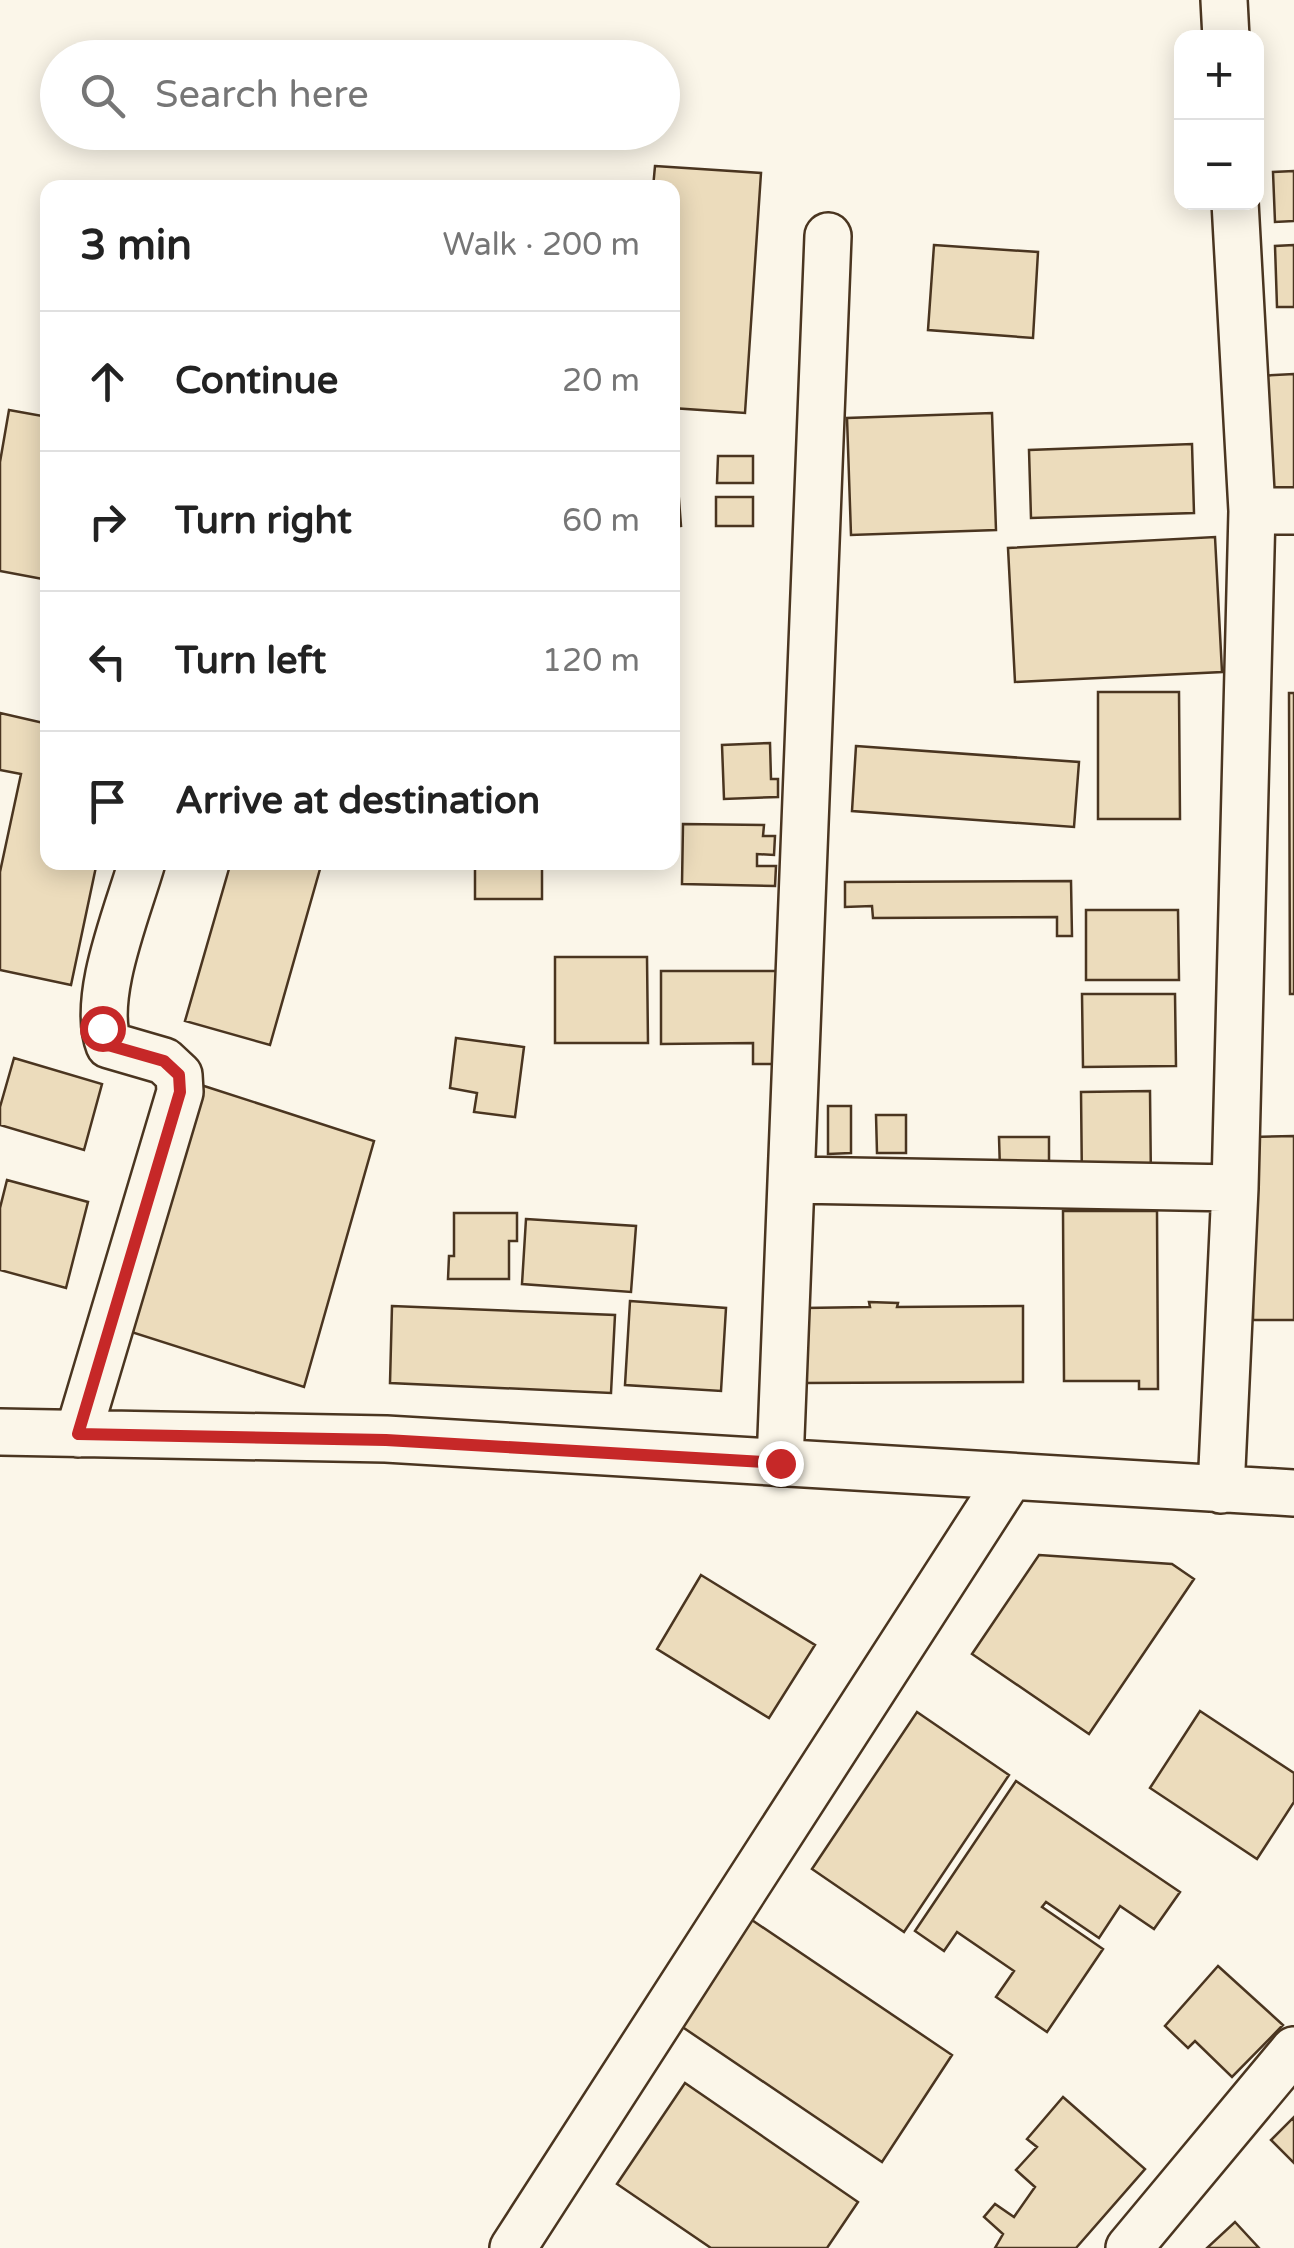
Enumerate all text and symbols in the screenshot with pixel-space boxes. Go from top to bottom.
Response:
map controls [1174,30,1264,210]
button: + [1174,30,1264,120]
search box [40,40,680,150]
icon: search [75,68,130,123]
text: Search here [155,72,369,118]
button: − [1174,120,1264,210]
text: 3 min [80,220,192,271]
text: Walk · 200 m [443,226,640,264]
icon: ahead [80,354,135,409]
text: Continue [175,358,338,404]
text: 20 m [562,362,640,400]
icon: right [80,494,135,549]
text: Turn right [175,498,352,544]
text: 60 m [562,502,640,540]
icon: left [80,634,135,689]
text: Turn left [175,638,326,684]
text: 120 m [542,642,640,680]
icon: arrive [80,774,135,829]
text: Arrive at destination [175,778,540,824]
route start [80,1006,126,1052]
route end [758,1441,804,1487]

